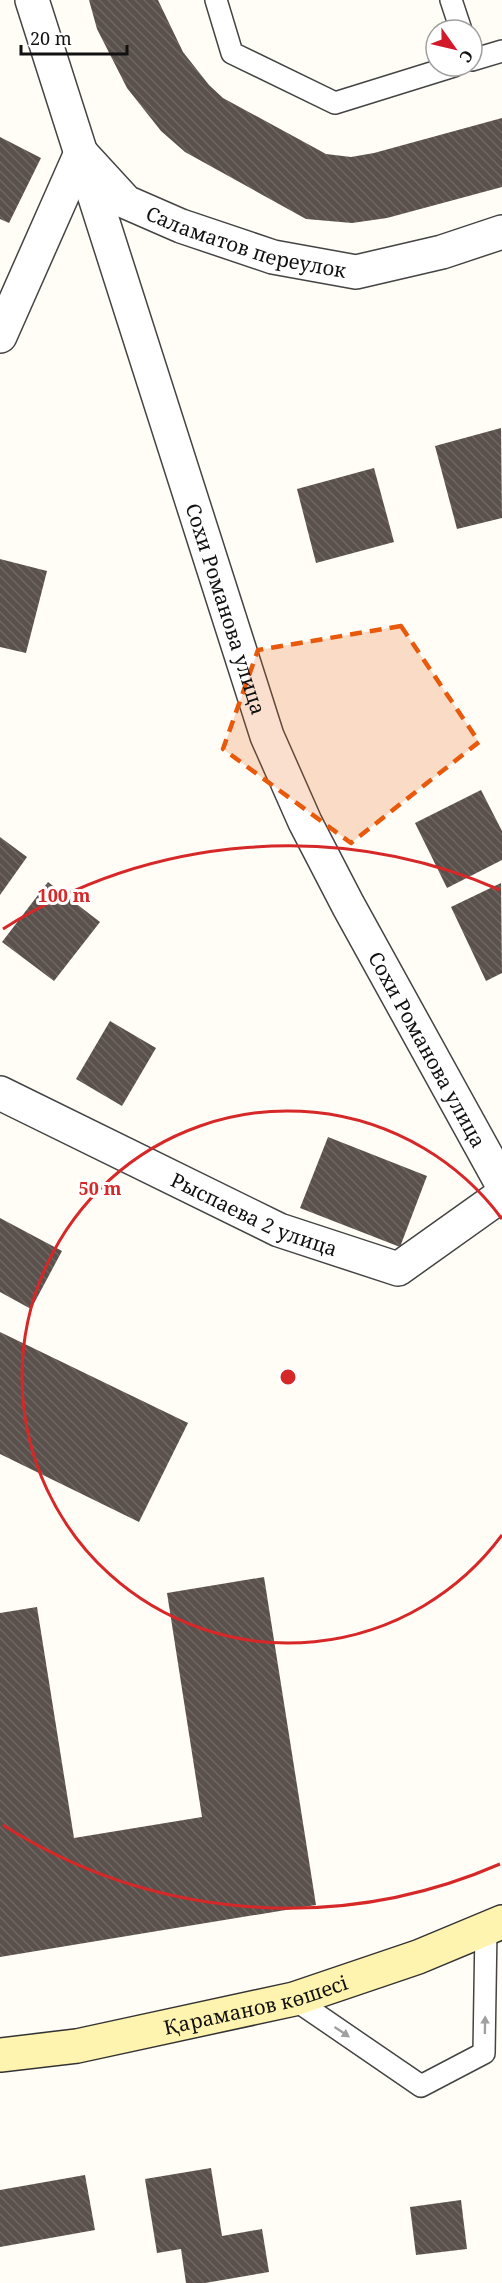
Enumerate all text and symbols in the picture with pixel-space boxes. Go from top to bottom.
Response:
scale bar [21,18,128,56]
north arrow [424,18,484,78]
text: 20 m [30,26,72,50]
text: С [454,46,478,67]
street label: Саламатов переулок [142,199,349,284]
street label: Сохи Романова улица [180,500,273,718]
text: 100 m [38,883,91,907]
street label: Сохи Романова улица [363,946,493,1152]
street label: Рыспаева 2 улица [167,1166,341,1262]
text: 50 m [79,1176,122,1200]
centre of rings [278,1367,298,1387]
street label: Қараманов көшесі [161,1968,352,2040]
one-way arrow [480,2015,490,2034]
one-way arrow [334,2027,351,2038]

